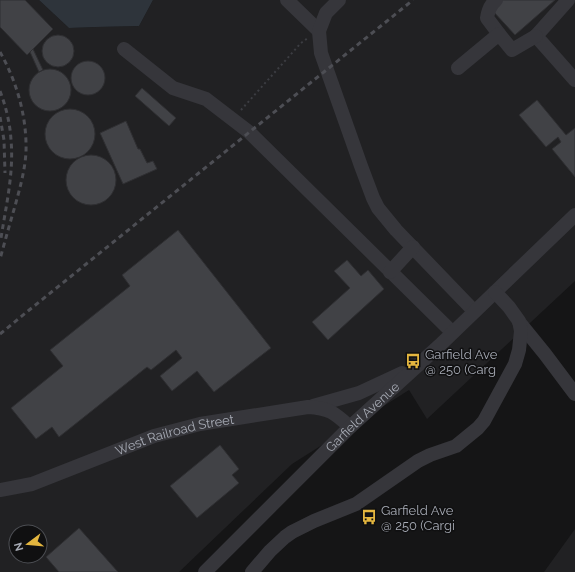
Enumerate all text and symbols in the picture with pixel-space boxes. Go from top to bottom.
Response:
place label: Garfield Ave @ 250 (Carg [425,347,498,377]
bus stop icon: Garfield Ave @ 250 (Carg [404,352,422,370]
street label: Garfield Avenue [323,379,403,455]
street label: West Railroad Street [113,412,236,459]
place label: Garfield Ave @ 250 (Cargi [381,503,455,533]
bus stop icon: Garfield Ave @ 250 (Cargi [360,508,378,526]
north arrow [8,524,48,564]
text: N [11,541,26,552]

